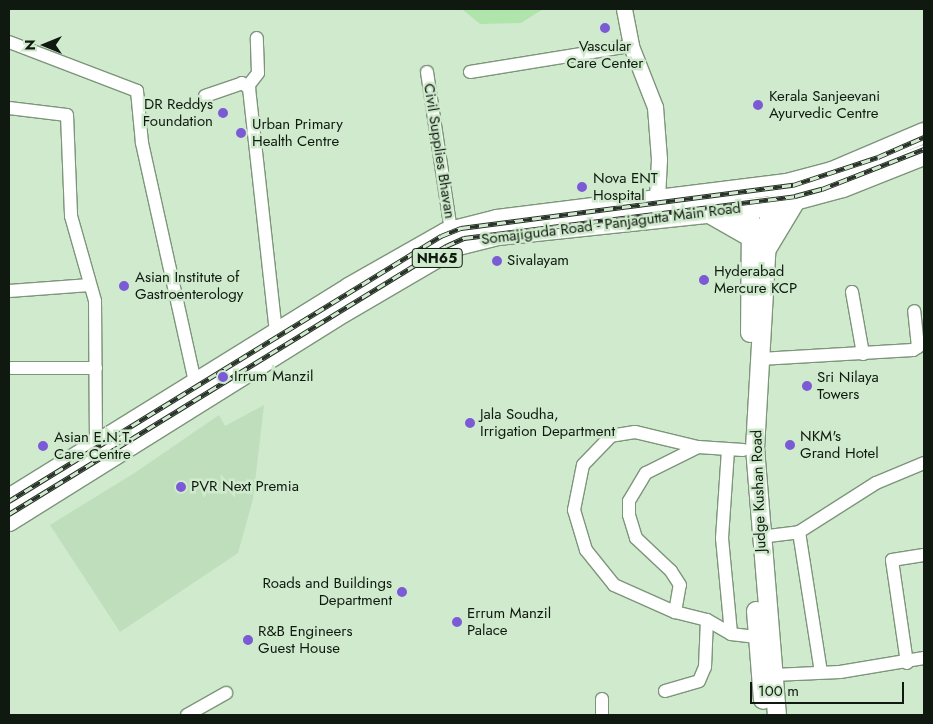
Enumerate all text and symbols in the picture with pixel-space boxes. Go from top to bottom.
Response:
north arrow [20,20,70,70]
marker: Vascular Care Center [598,21,612,35]
place label: Vascular Care Center [567,37,643,72]
text: N [20,39,40,51]
street label: Civil Supplies Bhavan [419,82,459,220]
place label: Kerala Sanjeevani Ayurvedic Centre [769,87,880,122]
place label: DR Reddys Foundation [143,95,213,130]
marker: Kerala Sanjeevani Ayurvedic Centre [751,98,765,112]
marker: DR Reddys Foundation [217,107,229,119]
place label: Urban Primary Health Centre [252,115,343,150]
marker: Urban Primary Health Centre [234,126,248,140]
place label: Nova ENT Hospital [593,169,658,204]
marker: Nova ENT Hospital [575,180,589,194]
street label: Somajiguda Road - Panjagutta Main Road [480,199,742,249]
road number: NH65 [411,247,463,270]
place label: Sivalayam [507,252,569,270]
marker: Sivalayam [491,255,503,267]
place label: Hyderabad Mercure KCP [714,262,797,297]
place label: Asian Institute of Gastroenterology [135,268,243,303]
marker: Hyderabad Mercure KCP [698,274,710,286]
marker: Asian Institute of Gastroenterology [117,279,131,293]
place label: Irrum Manzil [234,368,314,386]
place label: Sri Nilaya Towers [817,368,879,403]
marker: Irrum Manzil [216,370,230,384]
marker: Sri Nilaya Towers [801,380,813,392]
place label: Jala Soudha, Irrigation Department [480,405,615,440]
marker: Jala Soudha, Irrigation Department [464,417,476,429]
place label: NKM's Grand Hotel [800,427,879,462]
place label: Asian E.N.T. Care Centre [54,428,132,463]
street label: Judge Kushan Road [748,429,770,553]
marker: Asian E.N.T. Care Centre [36,439,50,453]
marker: NKM's Grand Hotel [784,439,796,451]
place label: PVR Next Premia [191,478,299,496]
marker: PVR Next Premia [175,481,187,493]
place label: Roads and Buildings Department [262,574,392,609]
marker: Roads and Buildings Department [396,586,408,598]
place label: Errum Manzil Palace [467,604,551,639]
marker: Errum Manzil Palace [451,616,463,628]
place label: R&B Engineers Guest House [258,622,352,657]
marker: R&B Engineers Guest House [242,634,254,646]
scale bar [753,672,907,704]
text: 100 m [758,680,799,702]

